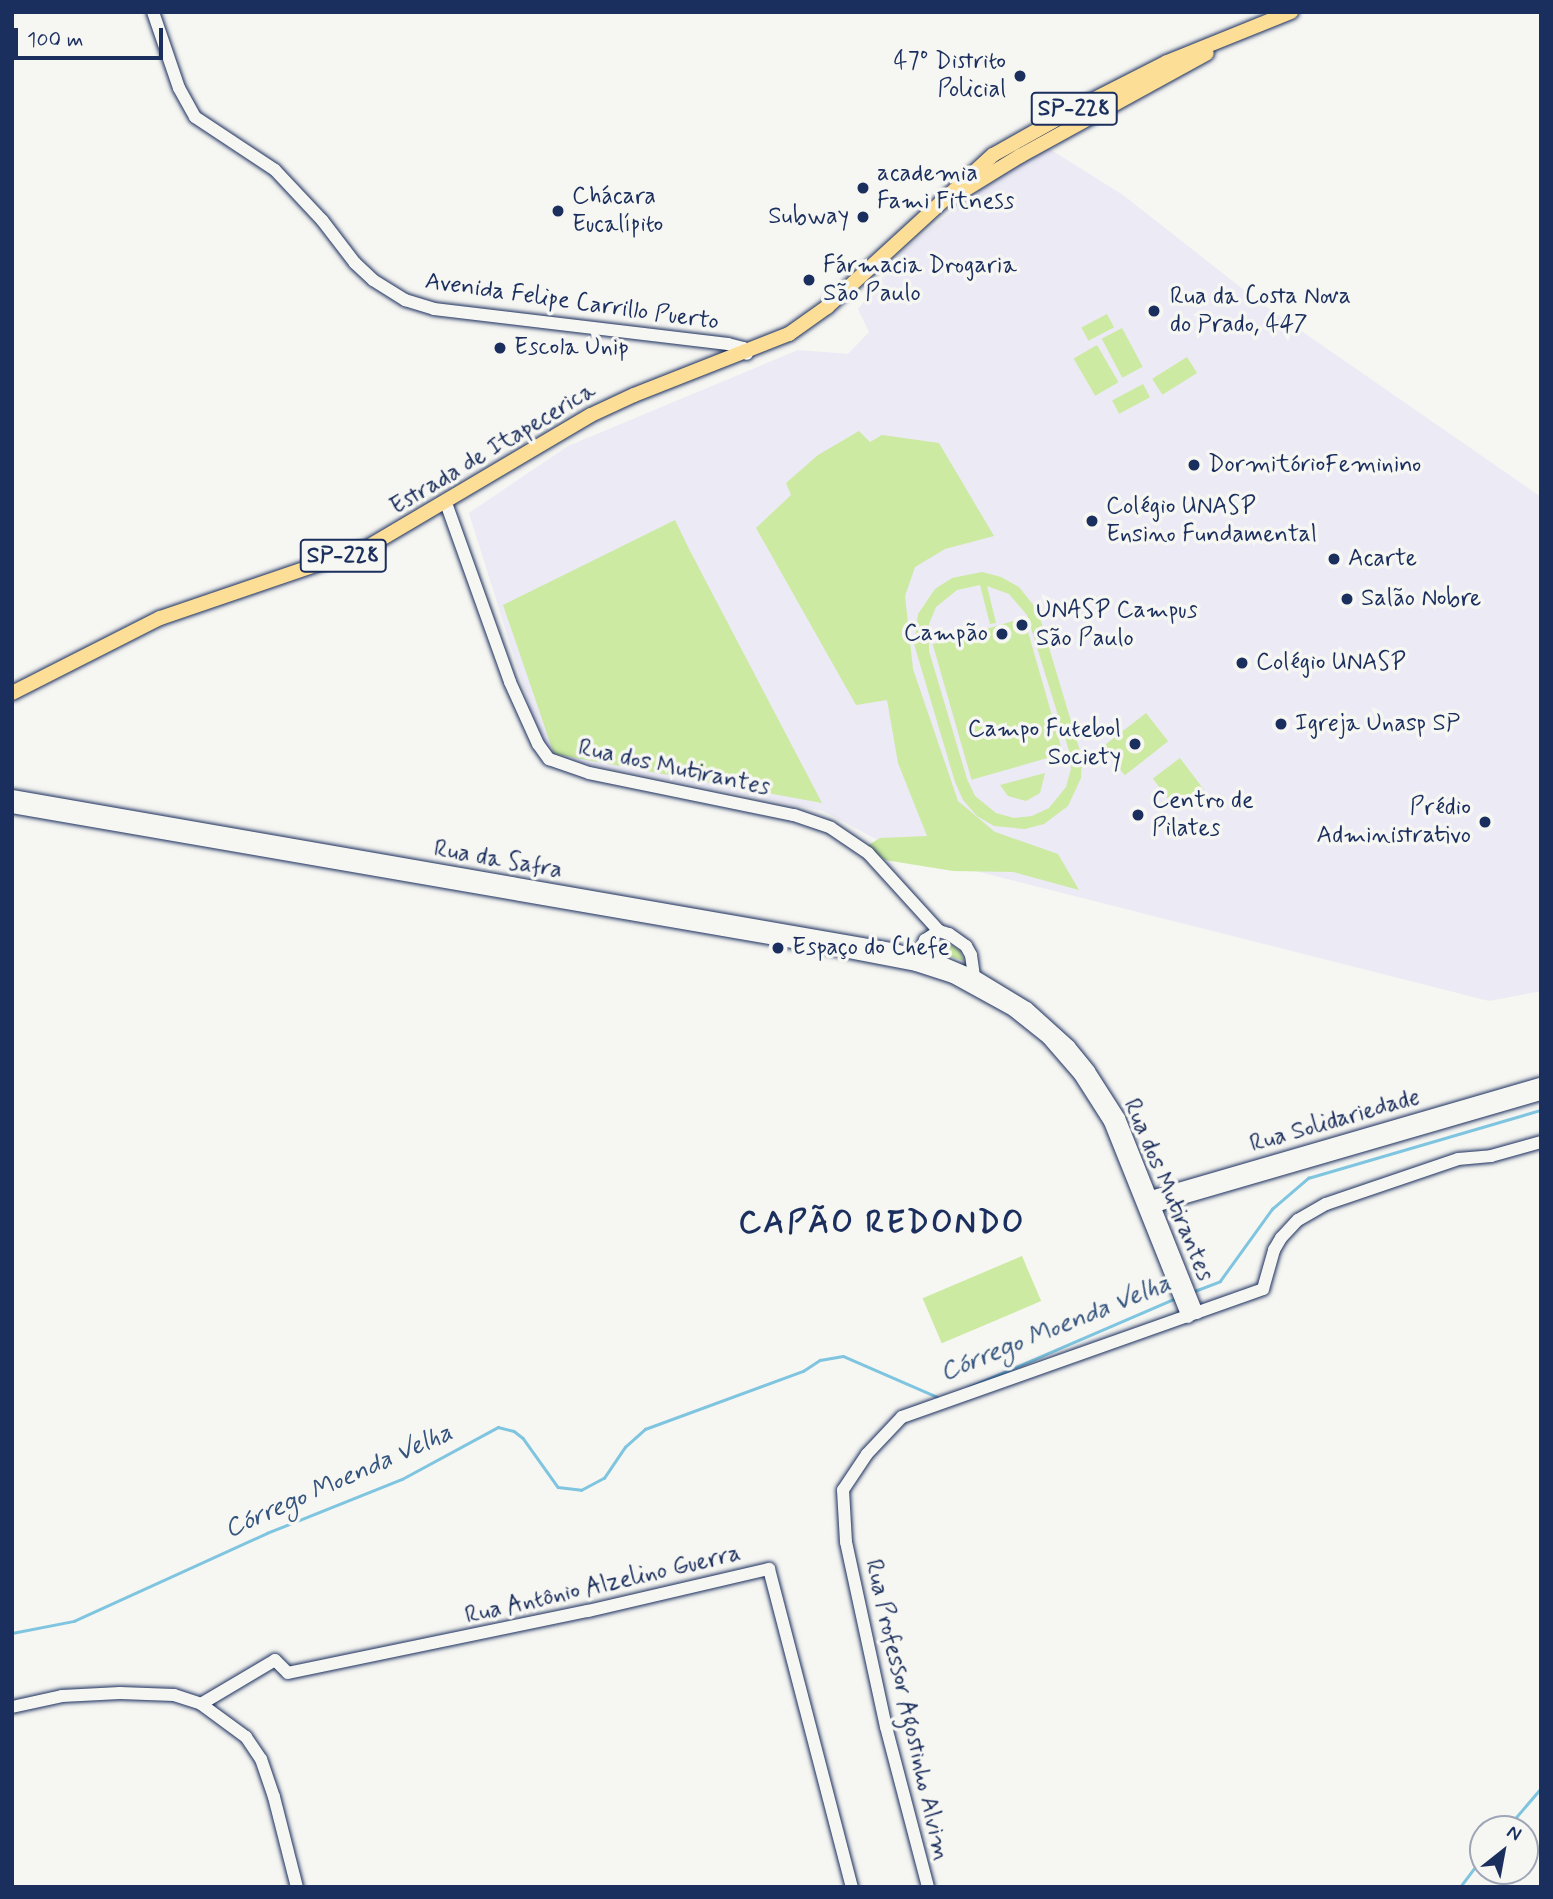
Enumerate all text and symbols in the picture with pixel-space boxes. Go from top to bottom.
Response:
scale bar [18,14,166,58]
text: 100 m [27,26,83,54]
place label: 47º Distrito Policial [893,48,1006,104]
marker: 47º Distrito Policial [1012,68,1028,84]
road number: SP-228 [1030,90,1118,128]
place label: academia Fami Fitness [877,160,1014,216]
marker: academia Fami Fitness [855,180,871,196]
place label: Chácara Eucalípito [572,183,663,239]
marker: Chácara Eucalípito [550,203,566,219]
place label: Subway [768,203,849,231]
marker: Subway [855,209,871,225]
place label: Fármacia Drogaria São Paulo [823,252,1017,308]
street label: Avenida Felipe Carrillo Puerto [420,267,724,337]
marker: Fármacia Drogaria São Paulo [801,272,817,288]
place label: Rua da Costa Nova do Prado, 447 [1170,283,1351,339]
marker: Rua da Costa Nova do Prado, 447 [1144,301,1164,321]
place label: Escola Unip [514,334,629,362]
marker: Escola Unip [492,340,508,356]
street label: Estrada de Itapecerica [386,377,600,521]
place label: DormitórioFeminino [1208,451,1421,479]
marker: DormitórioFeminino [1186,457,1202,473]
place label: Colégio UNASP Ensino Fundamental [1106,493,1317,549]
marker: Colégio UNASP Ensino Fundamental [1084,513,1100,529]
road number: SP-228 [299,536,387,576]
place label: Acarte [1348,545,1417,573]
marker: Acarte [1326,551,1342,567]
place label: Salão Nobre [1361,585,1483,613]
marker: Salão Nobre [1339,591,1355,607]
place label: UNASP Campus São Paulo [1036,597,1198,653]
marker: UNASP Campus São Paulo [1014,617,1030,633]
place label: Campão [904,620,988,648]
marker: Campão [994,626,1010,642]
place label: Colégio UNASP [1256,649,1406,677]
marker: Colégio UNASP [1234,655,1250,671]
place label: Igreja Unasp SP [1295,710,1460,738]
place label: Campo Futebol Society [972,716,1121,772]
marker: Igreja Unasp SP [1273,716,1289,732]
street label: Rua dos Mutirantes [574,733,774,803]
marker: Campo Futebol Society [1127,736,1143,752]
place label: Centro de Pilates [1152,787,1254,843]
place label: Prédio Administrativo [1317,794,1471,850]
marker: Centro de Pilates [1130,807,1146,823]
marker: Prédio Administrativo [1477,814,1493,830]
street label: Rua da Safra [431,834,565,886]
place label: Espaço do Chefe [792,934,954,962]
marker: Espaço do Chefe [770,940,786,956]
street label: Rua Solidariedade [1246,1083,1424,1159]
street label: Rua dos Mutirantes [1116,1093,1220,1287]
district label: CAPÃO REDONDO [743,1204,1021,1242]
water label: Córrego Moenda Velha [935,1268,1177,1390]
water label: Córrego Moenda Velha [219,1417,459,1547]
street label: Rua Antônio Alzelino Guerra [461,1539,745,1631]
street label: Rua Professor Agostinho Alvim [858,1557,956,1863]
north arrow [1469,1815,1539,1885]
text: N [1502,1819,1526,1847]

